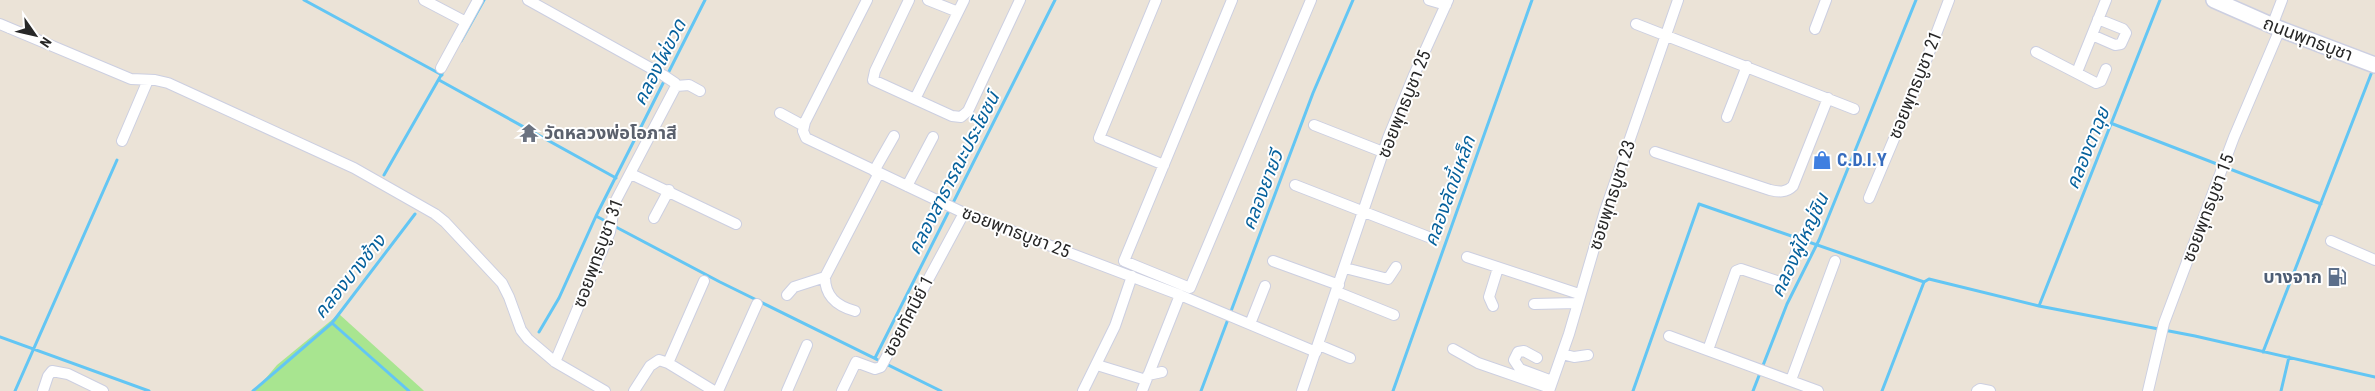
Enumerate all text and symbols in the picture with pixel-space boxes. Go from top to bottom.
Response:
north arrow [10,10,60,60]
street label: ถนนพุทธบูชา [2260,12,2356,67]
water label: คลองไผ่ขวด [628,14,691,109]
street label: ซอยพุทธบูชา 21 [1883,28,1948,142]
text: N [37,34,55,50]
street label: ซอยพุทธบูชา 25 [1372,47,1437,161]
water label: คลองสาธารณะประโยชน์ [903,85,1006,258]
water label: คลองตาฉุย [2061,102,2115,192]
temple icon: วัดหลวงพ่อโอภาสี [518,122,540,144]
place label: วัดหลวงพ่อโอภาสี [544,122,677,143]
water label: คลองลัดขี้เหล็ก [1417,132,1480,249]
street label: ซอยพุทธบูชา 23 [1584,137,1641,253]
water label: คลองยายวี [1237,144,1289,233]
shop icon: C.D.I.Y [1811,149,1833,171]
place label: C.D.I.Y [1837,149,1887,170]
street label: ซอยพุทธบูชา 15 [2177,151,2240,266]
water label: คลองผู้ใหญ่ชิน [1765,188,1835,301]
street label: ซอยพุทธบูชา 31 [568,196,629,311]
street label: ซอยพุทธบูชา 25 [958,201,1073,264]
water label: คลองบางช้าง [309,229,391,323]
place label: บางจาก [2263,266,2322,287]
fuel station icon: บางจาก [2326,266,2348,288]
street label: ซอยทัศนีย์ 1 [878,272,937,360]

